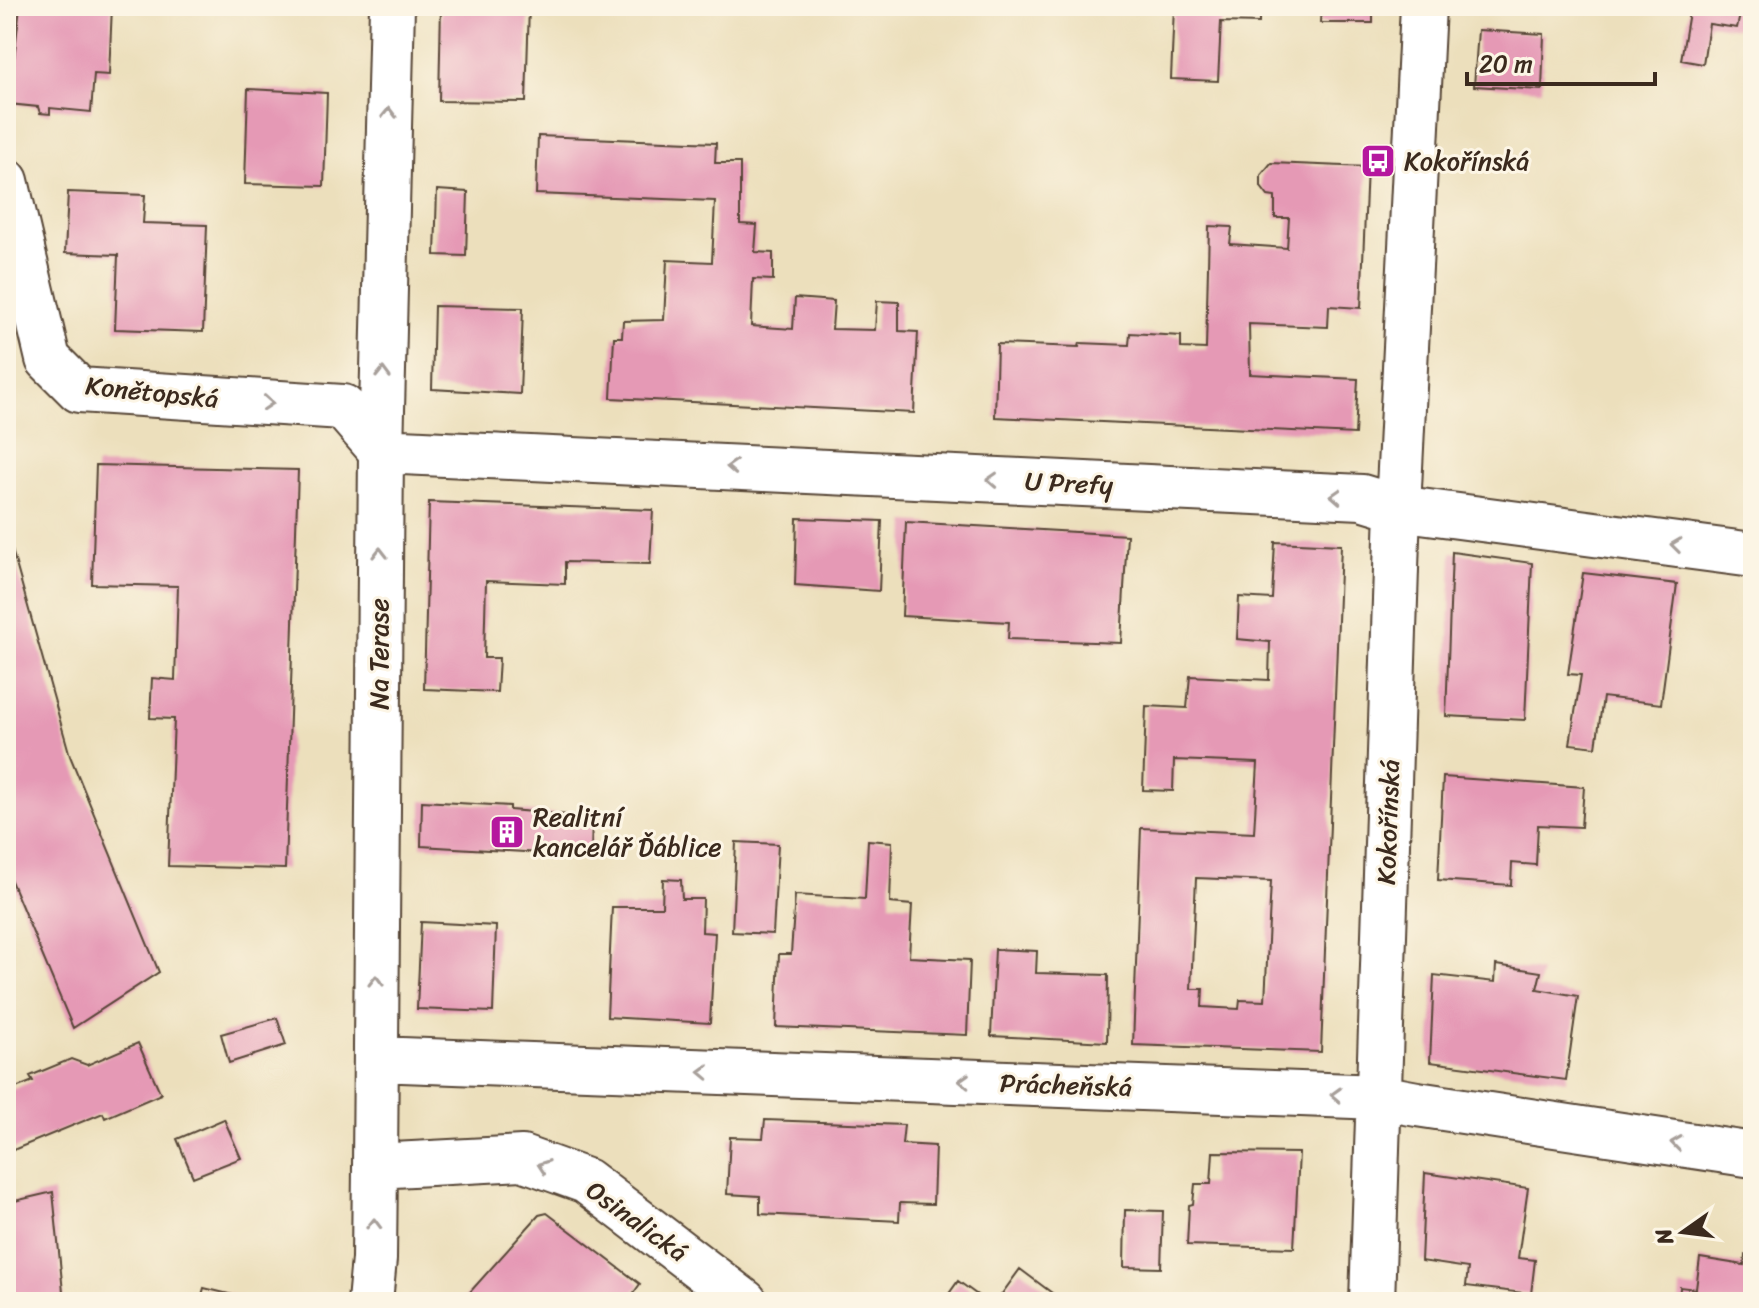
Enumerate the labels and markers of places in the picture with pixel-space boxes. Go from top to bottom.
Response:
place label: Kokořínská [1404,138,1529,184]
bus stop icon: Kokořínská [1359,142,1397,180]
place label: Realitní kancelář Ďáblice [533,794,722,870]
building icon: Realitní kancelář Ďáblice [488,813,526,851]

